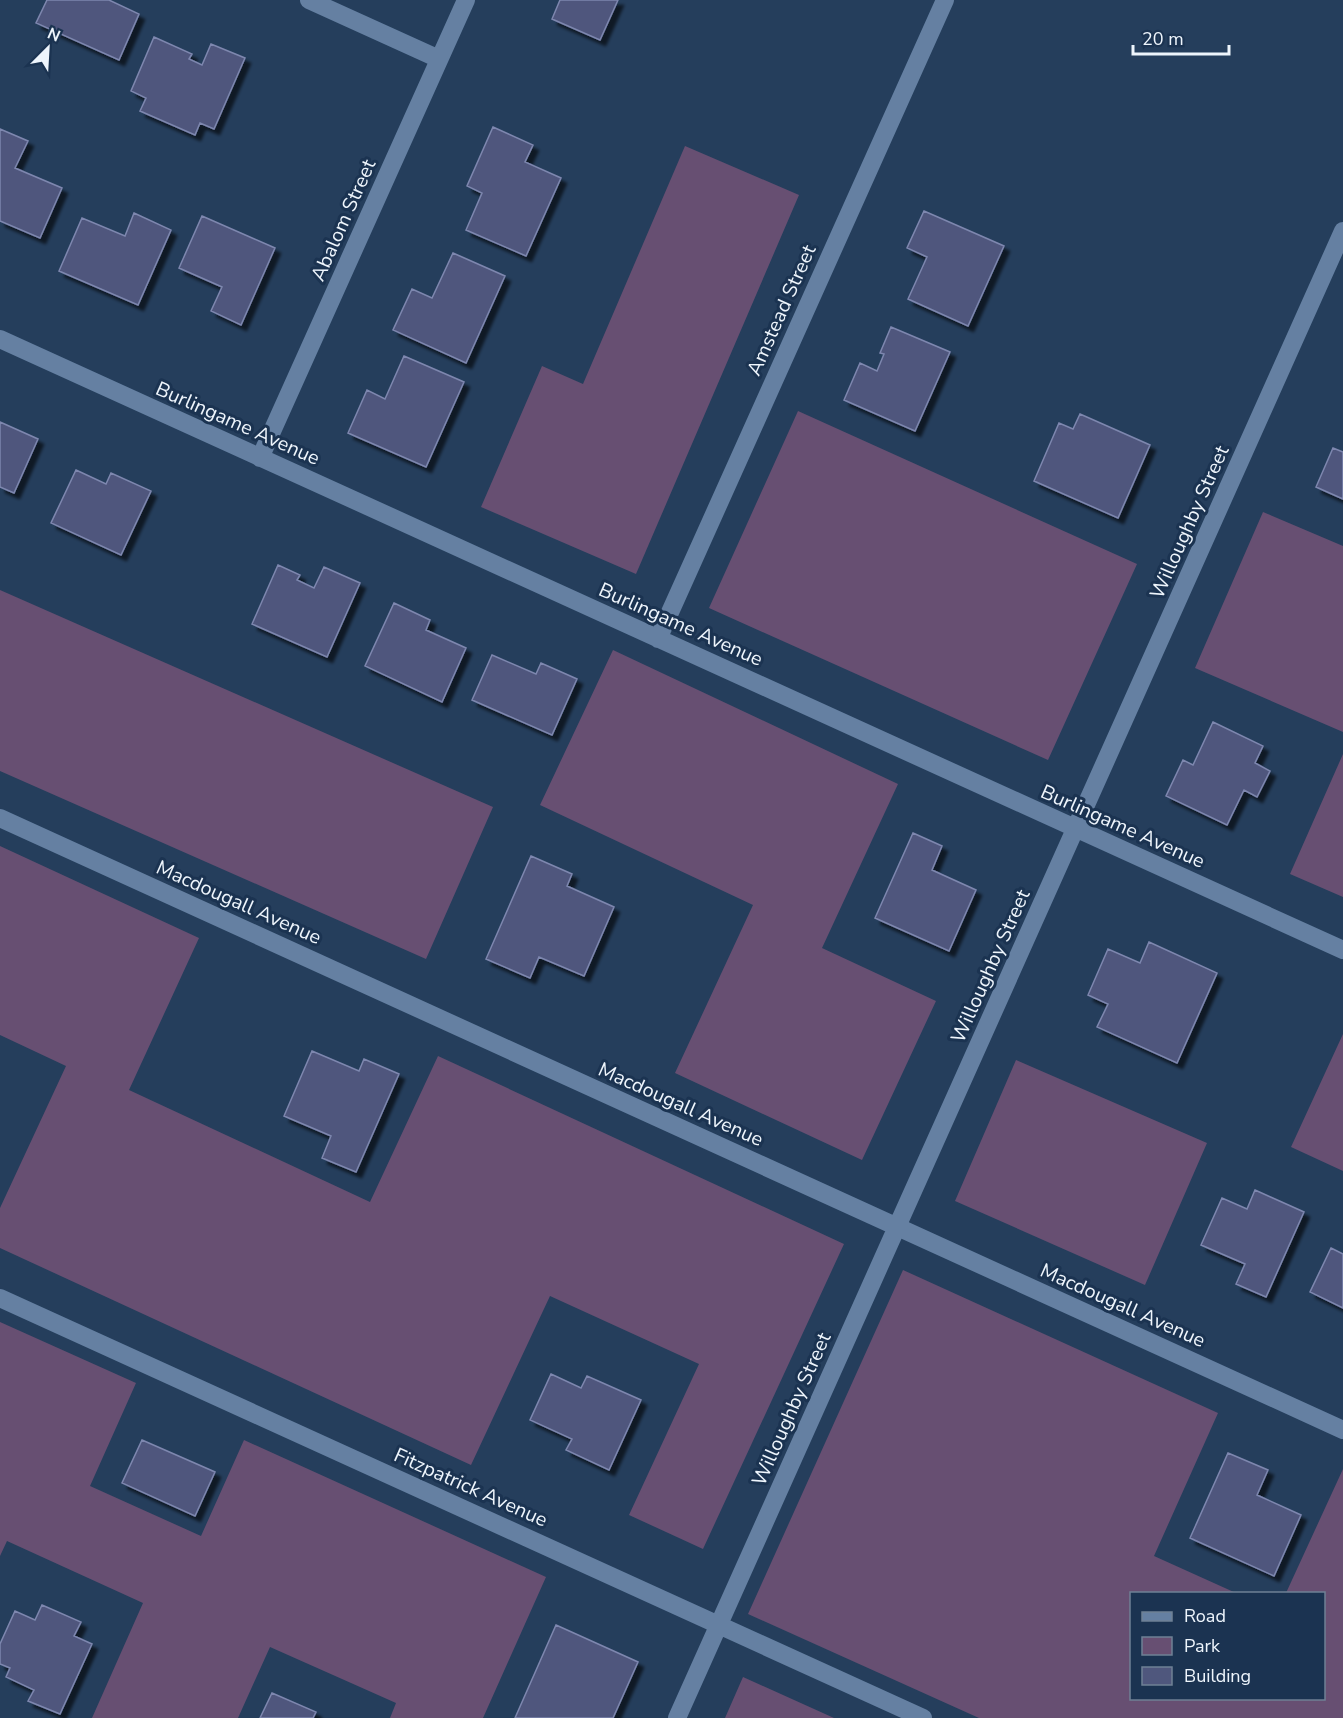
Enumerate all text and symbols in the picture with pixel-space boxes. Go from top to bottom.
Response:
north arrow [18,18,78,78]
scale bar [1133,18,1229,56]
text: N [44,23,64,48]
text: 20 m [1142,27,1184,51]
street label: Abalom Street [305,154,383,285]
street label: Amstead Street [741,240,823,380]
street label: Burlingame Avenue [151,375,324,472]
street label: Willoughby Street [1144,440,1236,603]
street label: Burlingame Avenue [594,576,767,673]
street label: Burlingame Avenue [1036,778,1209,875]
street label: Macdougall Avenue [152,854,326,951]
street label: Willoughby Street [945,884,1037,1047]
street label: Macdougall Avenue [594,1056,768,1153]
street label: Macdougall Avenue [1036,1257,1210,1354]
street label: Willoughby Street [746,1327,838,1490]
street label: Fitzpatrick Avenue [390,1441,552,1533]
legend [1130,1592,1325,1700]
text: Road [1184,1604,1226,1628]
text: Park [1184,1634,1221,1658]
text: Building [1184,1664,1251,1688]

